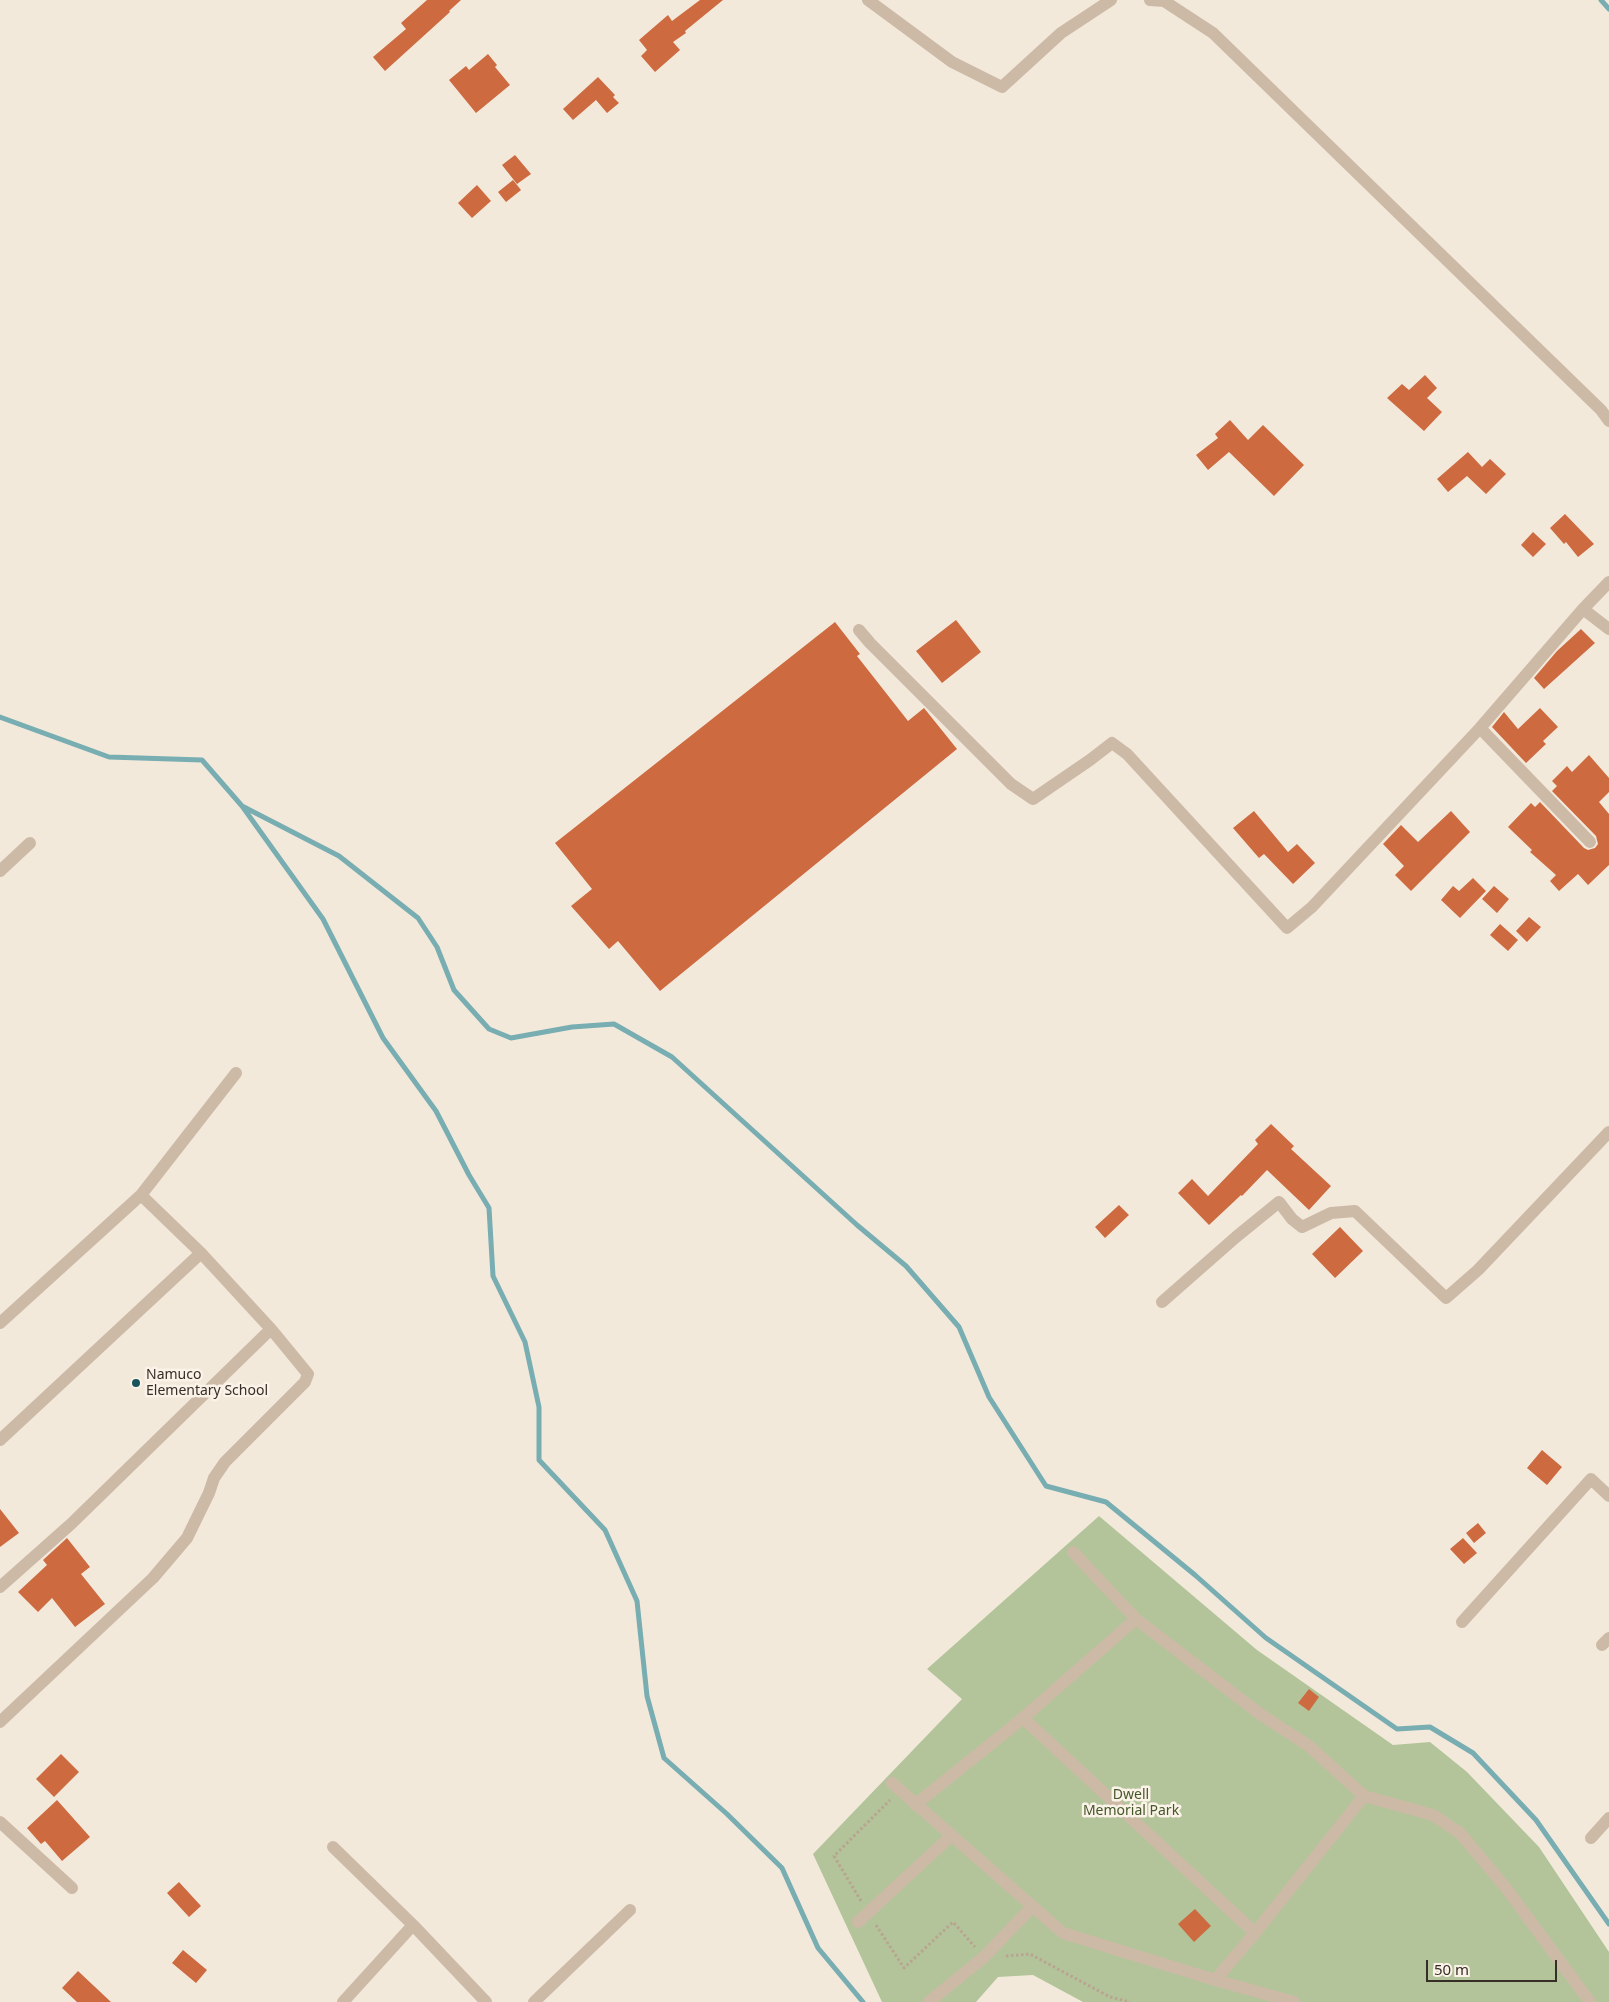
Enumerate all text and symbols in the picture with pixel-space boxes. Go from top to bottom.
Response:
place label: Namuco Elementary School [146,1367,268,1400]
marker: Namuco Elementary School [130,1377,142,1389]
park label: Dwell Memorial Park [1083,1787,1179,1820]
scale bar [1429,1950,1560,1982]
text: 50 m [1434,1959,1469,1979]

